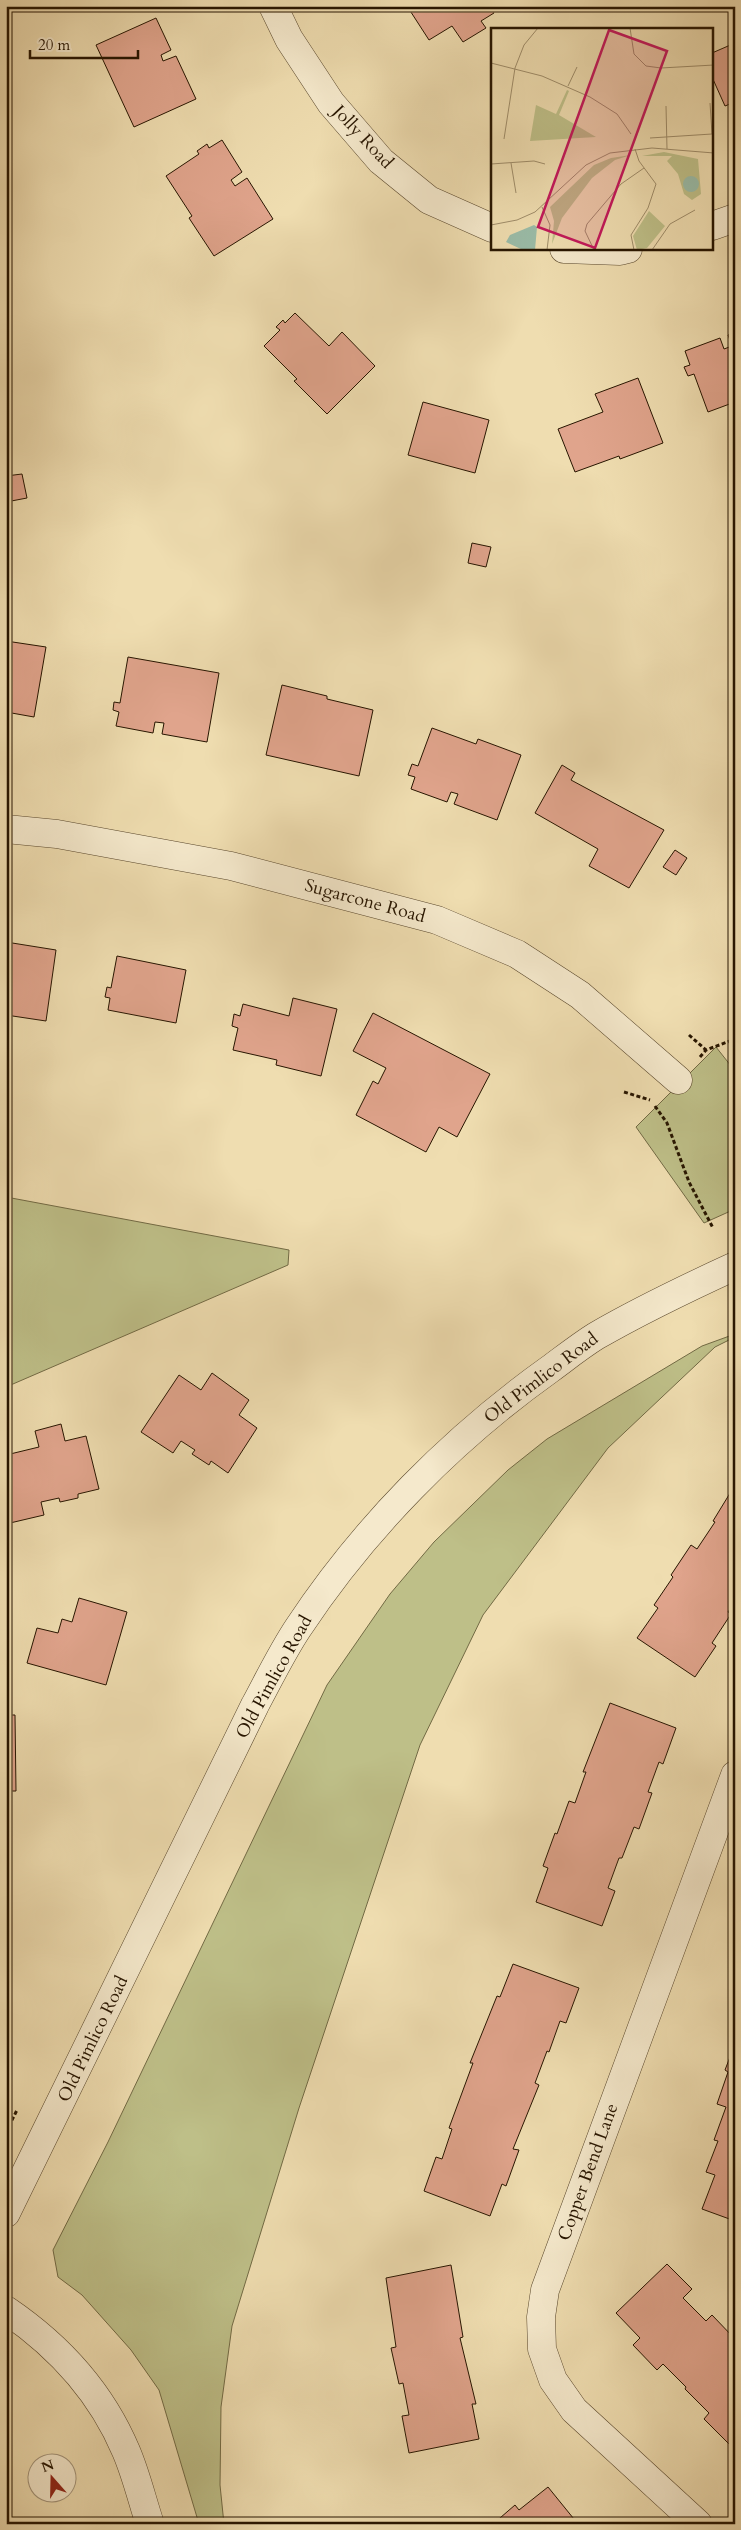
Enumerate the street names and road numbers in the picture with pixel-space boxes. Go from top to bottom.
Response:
street label: Jolly Road [325,97,399,175]
street label: Sugarcone Road [302,873,429,929]
street label: Old Pimlico Road [479,1326,604,1429]
street label: Old Pimlico Road [230,1610,318,1743]
street label: Old Pimlico Road [52,1971,135,2106]
street label: Copper Bend Lane [552,2100,624,2244]

